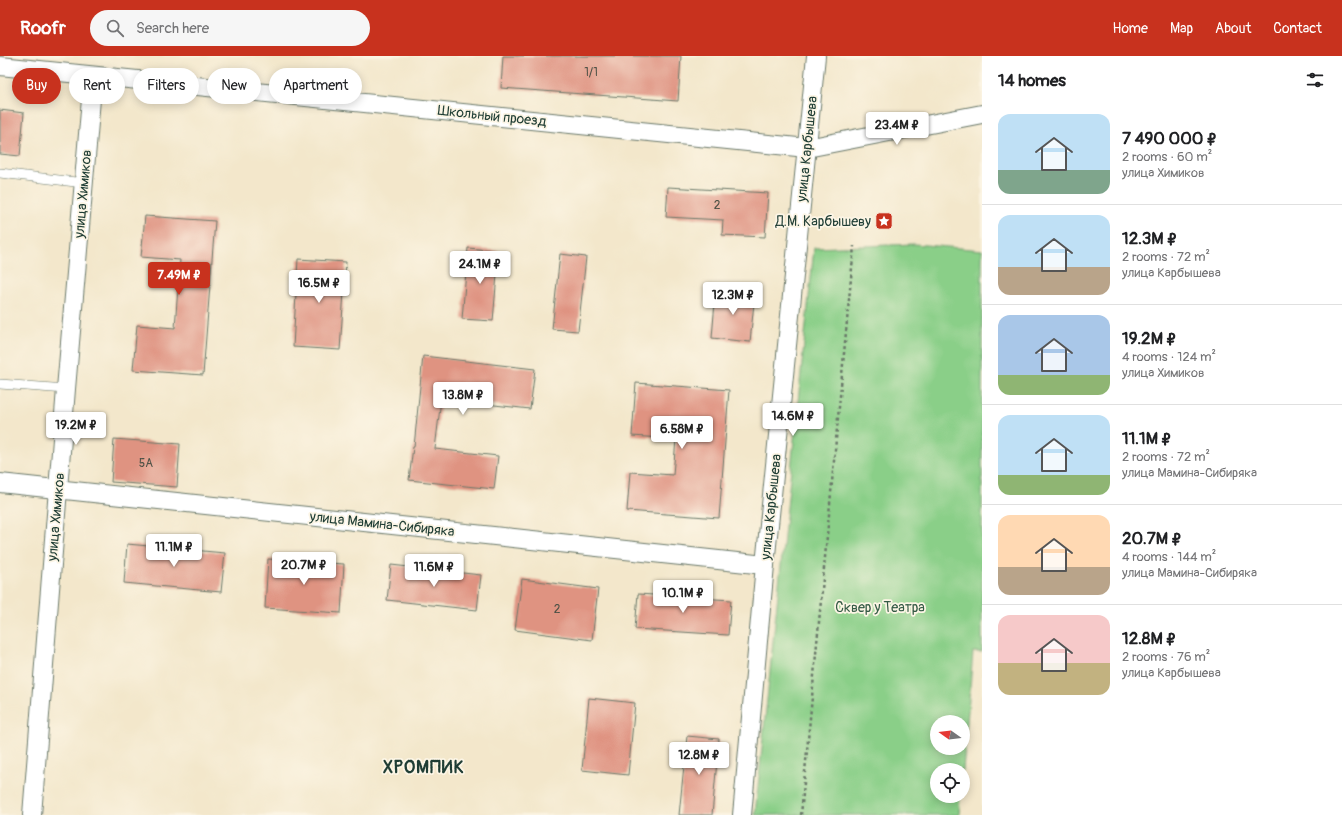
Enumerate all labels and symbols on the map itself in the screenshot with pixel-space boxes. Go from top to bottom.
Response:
house number: 1/1 [584,65,598,80]
street label: улица Карбышева [793,95,821,204]
street label: Школьный проезд [437,102,548,130]
pin: 23.4M ₽ [860,112,934,146]
street label: улица Химиков [71,149,95,240]
house number: 2 [714,198,721,213]
place icon: Д.М. Карбышеву [874,211,894,231]
place label: Д.М. Карбышеву [774,213,871,230]
pin: 24.1M ₽ [443,251,517,285]
pin: 7.49M ₽ [142,262,216,296]
pin: 16.5M ₽ [282,270,356,304]
pin: 12.3M ₽ [696,282,770,316]
pin: 13.8M ₽ [426,382,500,416]
pin: 14.6M ₽ [756,403,830,437]
pin: 19.2M ₽ [39,412,113,446]
pin: 6.58M ₽ [645,416,719,450]
street label: улица Карбышева [757,453,785,562]
house number: 5А [139,456,153,471]
street label: улица Химиков [44,472,68,563]
street label: улица Мамина-Сибиряка [308,508,455,540]
pin: 11.1M ₽ [137,534,211,568]
pin: 20.7M ₽ [267,552,341,586]
pin: 11.6M ₽ [397,554,471,588]
pin: 10.1M ₽ [646,580,720,614]
park label: Сквер у Театра [835,599,925,616]
house number: 2 [554,602,561,617]
north arrow [930,715,970,755]
pin: 12.8M ₽ [662,742,736,776]
district label: ХРОМПИК [383,756,465,779]

